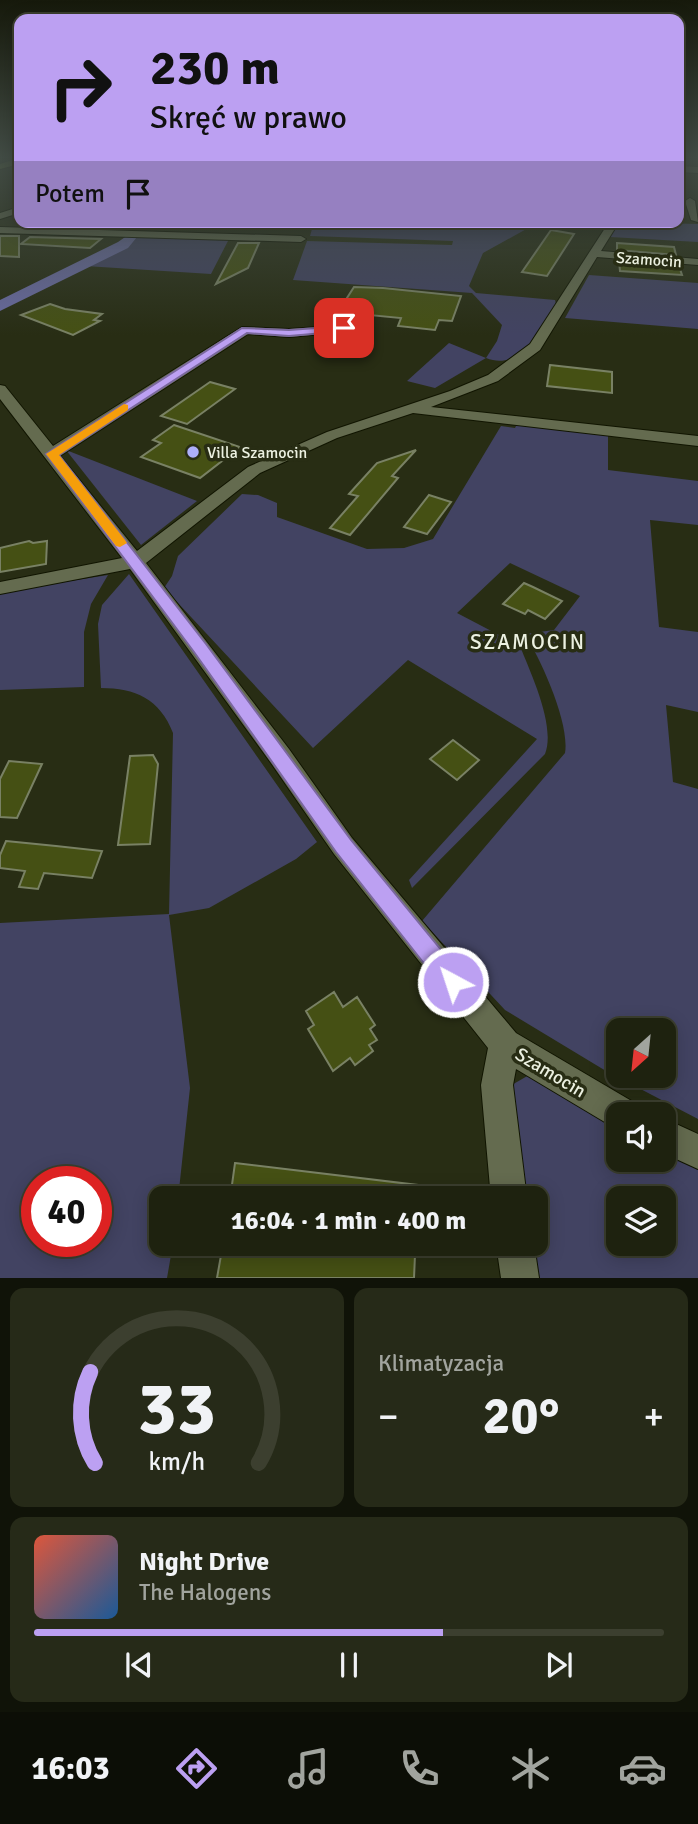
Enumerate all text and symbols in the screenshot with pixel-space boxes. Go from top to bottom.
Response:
text: 230 m [150,38,280,98]
icon: right [35,42,126,133]
text: Skręć w prawo [150,98,347,137]
icon: arrive [119,175,157,213]
text: Potem [35,178,105,210]
street label: Szamocin [615,248,682,272]
pin [314,298,374,358]
icon: arrive [325,309,363,347]
place label: Villa Szamocin [207,443,307,463]
marker: Villa Szamocin [185,444,201,460]
district label: SZAMOCIN [470,629,586,655]
position arrow [416,945,490,1019]
north arrow [606,1018,676,1088]
map controls [606,1018,676,1256]
street label: Szamocin [511,1042,590,1103]
button: sound [606,1102,676,1172]
speed limit sign: 40 [21,1166,112,1257]
button: layers [606,1186,676,1256]
text: 16:04 · 1 min · 400 m [231,1205,466,1237]
text: Klimatyzacja [378,1349,504,1378]
text: 33 [138,1366,216,1455]
text: 20° [483,1384,559,1448]
text: − [378,1393,399,1440]
text: + [643,1393,664,1440]
text: km/h [149,1446,205,1477]
text: Night Drive [139,1546,269,1578]
text: The Halogens [139,1578,271,1607]
icon: previous [120,1646,158,1684]
icon: pause [330,1646,368,1684]
icon: next [540,1646,578,1684]
icon: directions [172,1744,221,1793]
icon: music [284,1744,333,1793]
icon: phone [395,1744,444,1793]
icon: climate [506,1744,555,1793]
icon: car [618,1744,667,1793]
text: 16:03 [31,1749,110,1788]

